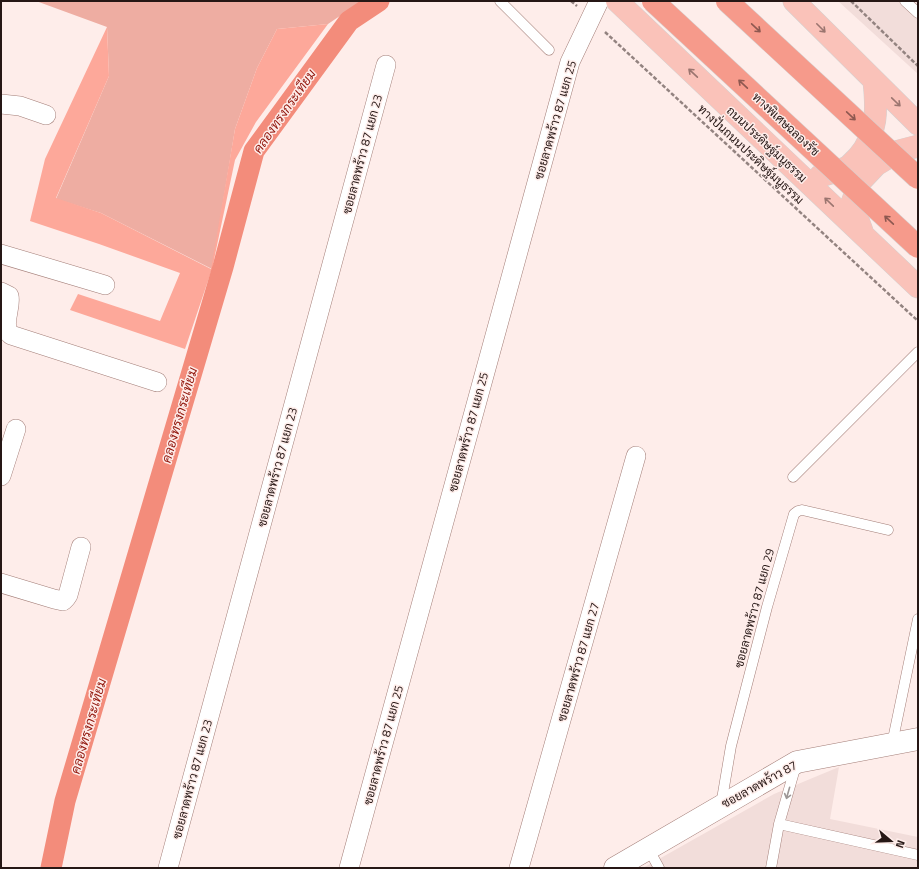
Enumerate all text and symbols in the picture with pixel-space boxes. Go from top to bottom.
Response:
one-way arrow [751,23,761,32]
one-way arrow [816,24,826,33]
street label: ซอยลาดพร้าว 87 แยก 25 [529,58,581,182]
water label: คลองทรงกระเทียม [248,65,320,157]
one-way arrow [688,68,698,78]
one-way arrow [738,79,748,89]
street label: ทางพิเศษฉลองรัช [748,88,824,160]
street label: ซอยลาดพร้าว 87 แยก 23 [337,92,387,216]
one-way arrow [891,97,901,107]
street label: ทางปั่นถนนประดิษฐ์มนูธรรม [694,99,809,208]
street label: ถนนประดิษฐ์มนูธรรม [722,101,812,187]
one-way arrow [846,111,856,121]
one-way arrow [824,197,834,207]
one-way arrow [885,216,895,225]
water label: คลองทรงกระเทียม [156,365,202,465]
street label: ซอยลาดพร้าว 87 แยก 25 [443,370,493,494]
street label: ซอยลาดพร้าว 87 แยก 23 [252,405,302,529]
street label: ซอยลาดพร้าว 87 แยก 29 [729,546,779,670]
street label: ซอยลาดพร้าว 87 แยก 27 [552,600,604,724]
water label: คลองทรงกระเทียม [65,676,111,776]
street label: ซอยลาดพร้าว 87 แยก 25 [358,683,408,807]
street label: ซอยลาดพร้าว 87 แยก 23 [167,717,217,841]
street label: ซอยลาดพร้าว 87 [718,755,800,813]
one-way arrow [784,786,791,799]
north arrow [871,821,911,861]
text: N [892,838,909,850]

